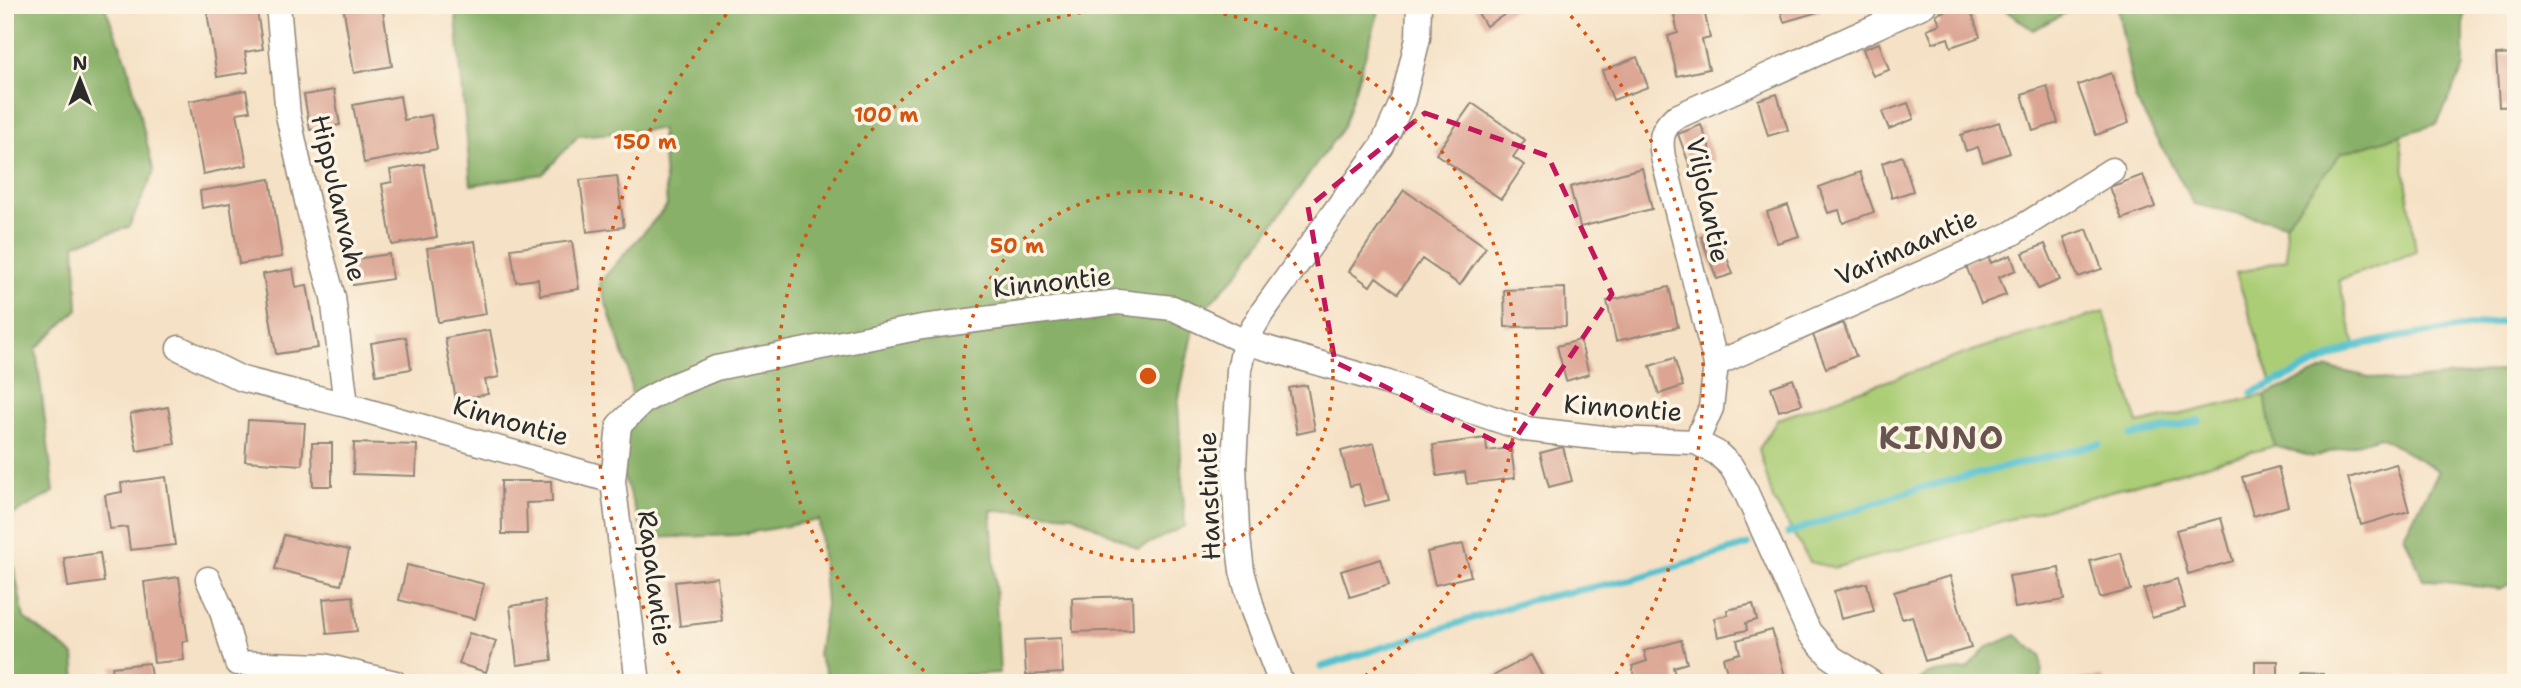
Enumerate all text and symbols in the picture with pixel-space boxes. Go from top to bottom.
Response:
north arrow [46,46,116,116]
text: N [72,51,88,76]
text: 100 m [854,101,918,129]
street label: Hippulanvahe [303,111,376,285]
text: 150 m [613,128,677,156]
street label: Viljolantie [1678,134,1739,266]
street label: Varimaantie [1829,200,1982,293]
text: 50 m [990,232,1044,260]
street label: Kinnontie [991,258,1113,305]
centre of rings [1136,364,1160,388]
street label: Kinnontie [1562,386,1684,429]
street label: Kinnontie [449,387,573,454]
district label: KINNO [1878,415,2006,460]
street label: Hanstintie [1189,431,1228,561]
street label: Rapalantie [630,508,681,648]

